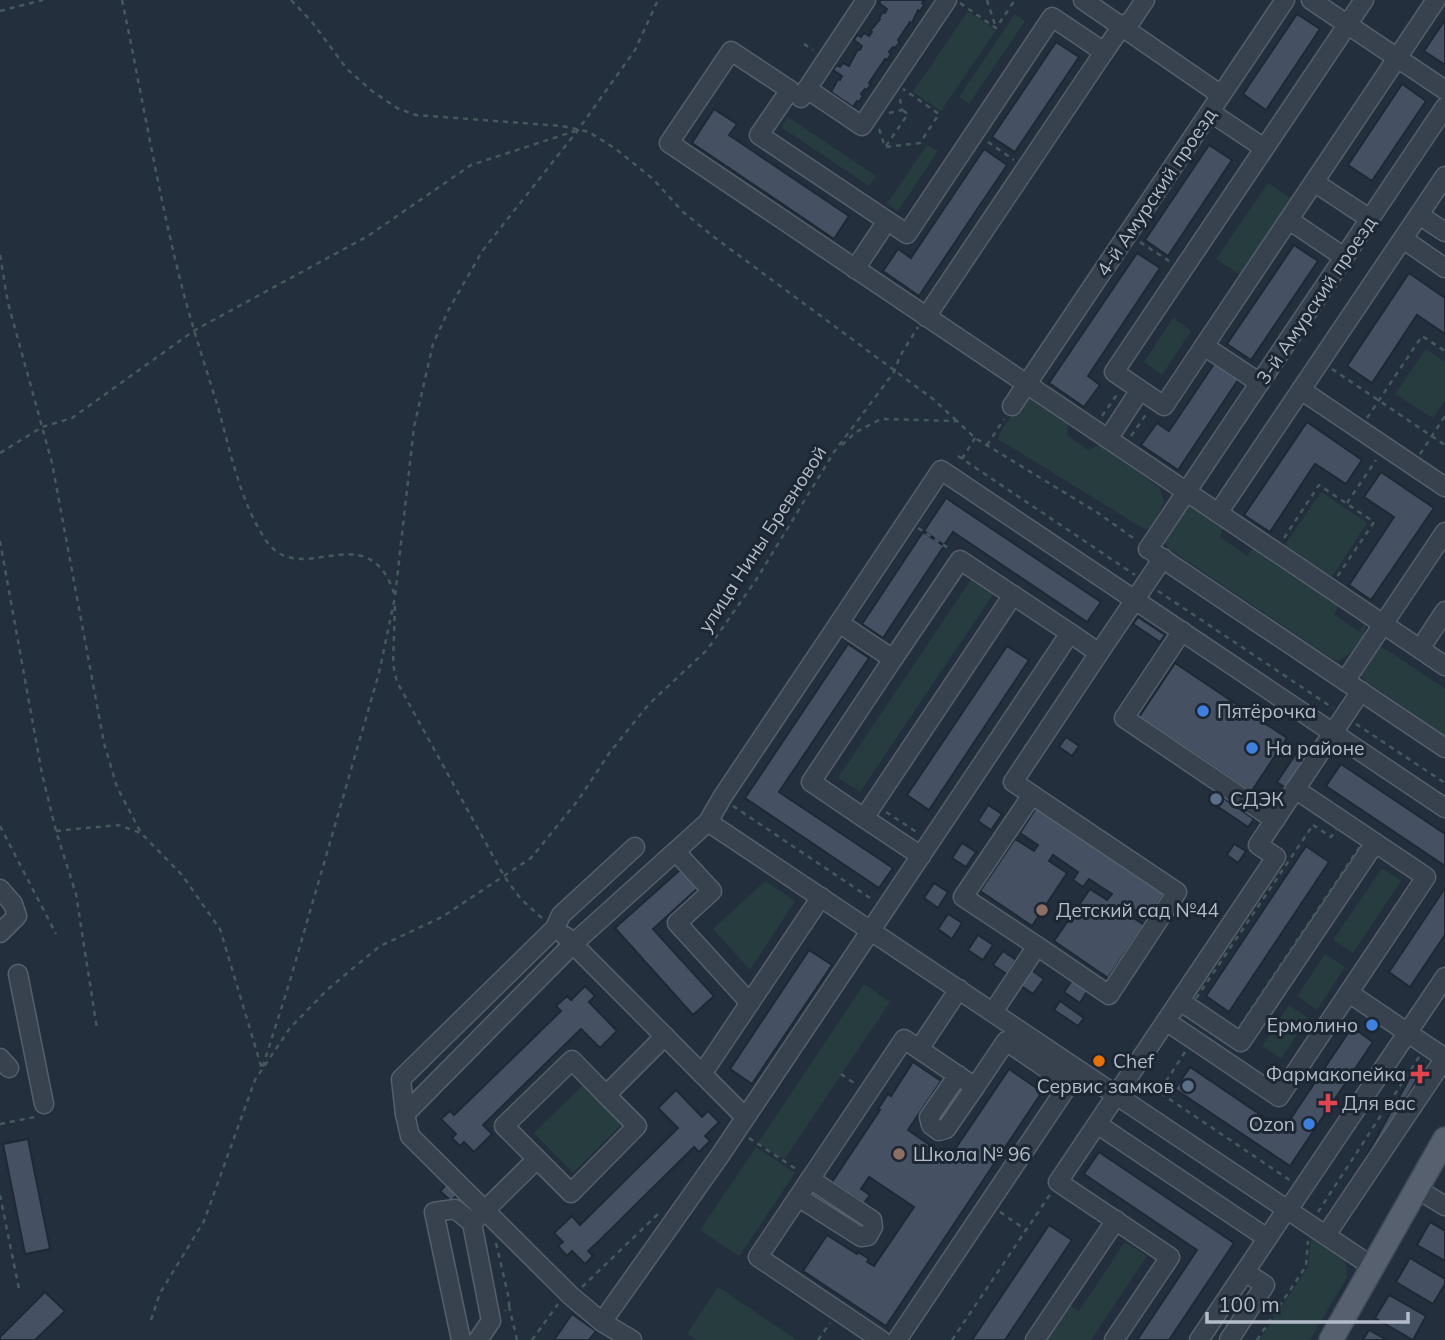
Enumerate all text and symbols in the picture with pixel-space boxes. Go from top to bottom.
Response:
street label: 4-й Амурский проезд [1091,103,1221,281]
street label: 3-й Амурский проезд [1251,211,1381,389]
street label: улица Нины Бревновой [693,441,831,637]
place label: Пятёрочка [1217,699,1316,723]
marker: Пятёрочка [1195,703,1211,719]
place label: На районе [1266,736,1365,760]
marker: На районе [1244,740,1260,756]
place label: СДЭК [1230,787,1284,811]
marker: СДЭК [1208,791,1224,807]
place label: Детский сад №44 [1056,898,1219,922]
marker: Детский сад №44 [1034,902,1050,918]
place label: Ермолино [1267,1013,1358,1037]
marker: Ермолино [1364,1017,1380,1033]
place label: Chef [1113,1049,1154,1073]
marker: Chef [1091,1053,1107,1069]
place label: Фармакопейка [1266,1062,1406,1086]
marker: Фармакопейка [1412,1066,1428,1082]
place label: Сервис замков [1037,1074,1174,1098]
marker: Сервис замков [1180,1078,1196,1094]
place label: Для вас [1342,1091,1416,1115]
marker: Для вас [1320,1095,1336,1111]
place label: Ozon [1249,1112,1295,1136]
marker: Ozon [1301,1116,1317,1132]
place label: Школа № 96 [913,1142,1031,1166]
marker: Школа № 96 [891,1146,907,1162]
scale bar [1207,1280,1408,1324]
text: 100 m [1218,1291,1280,1317]

